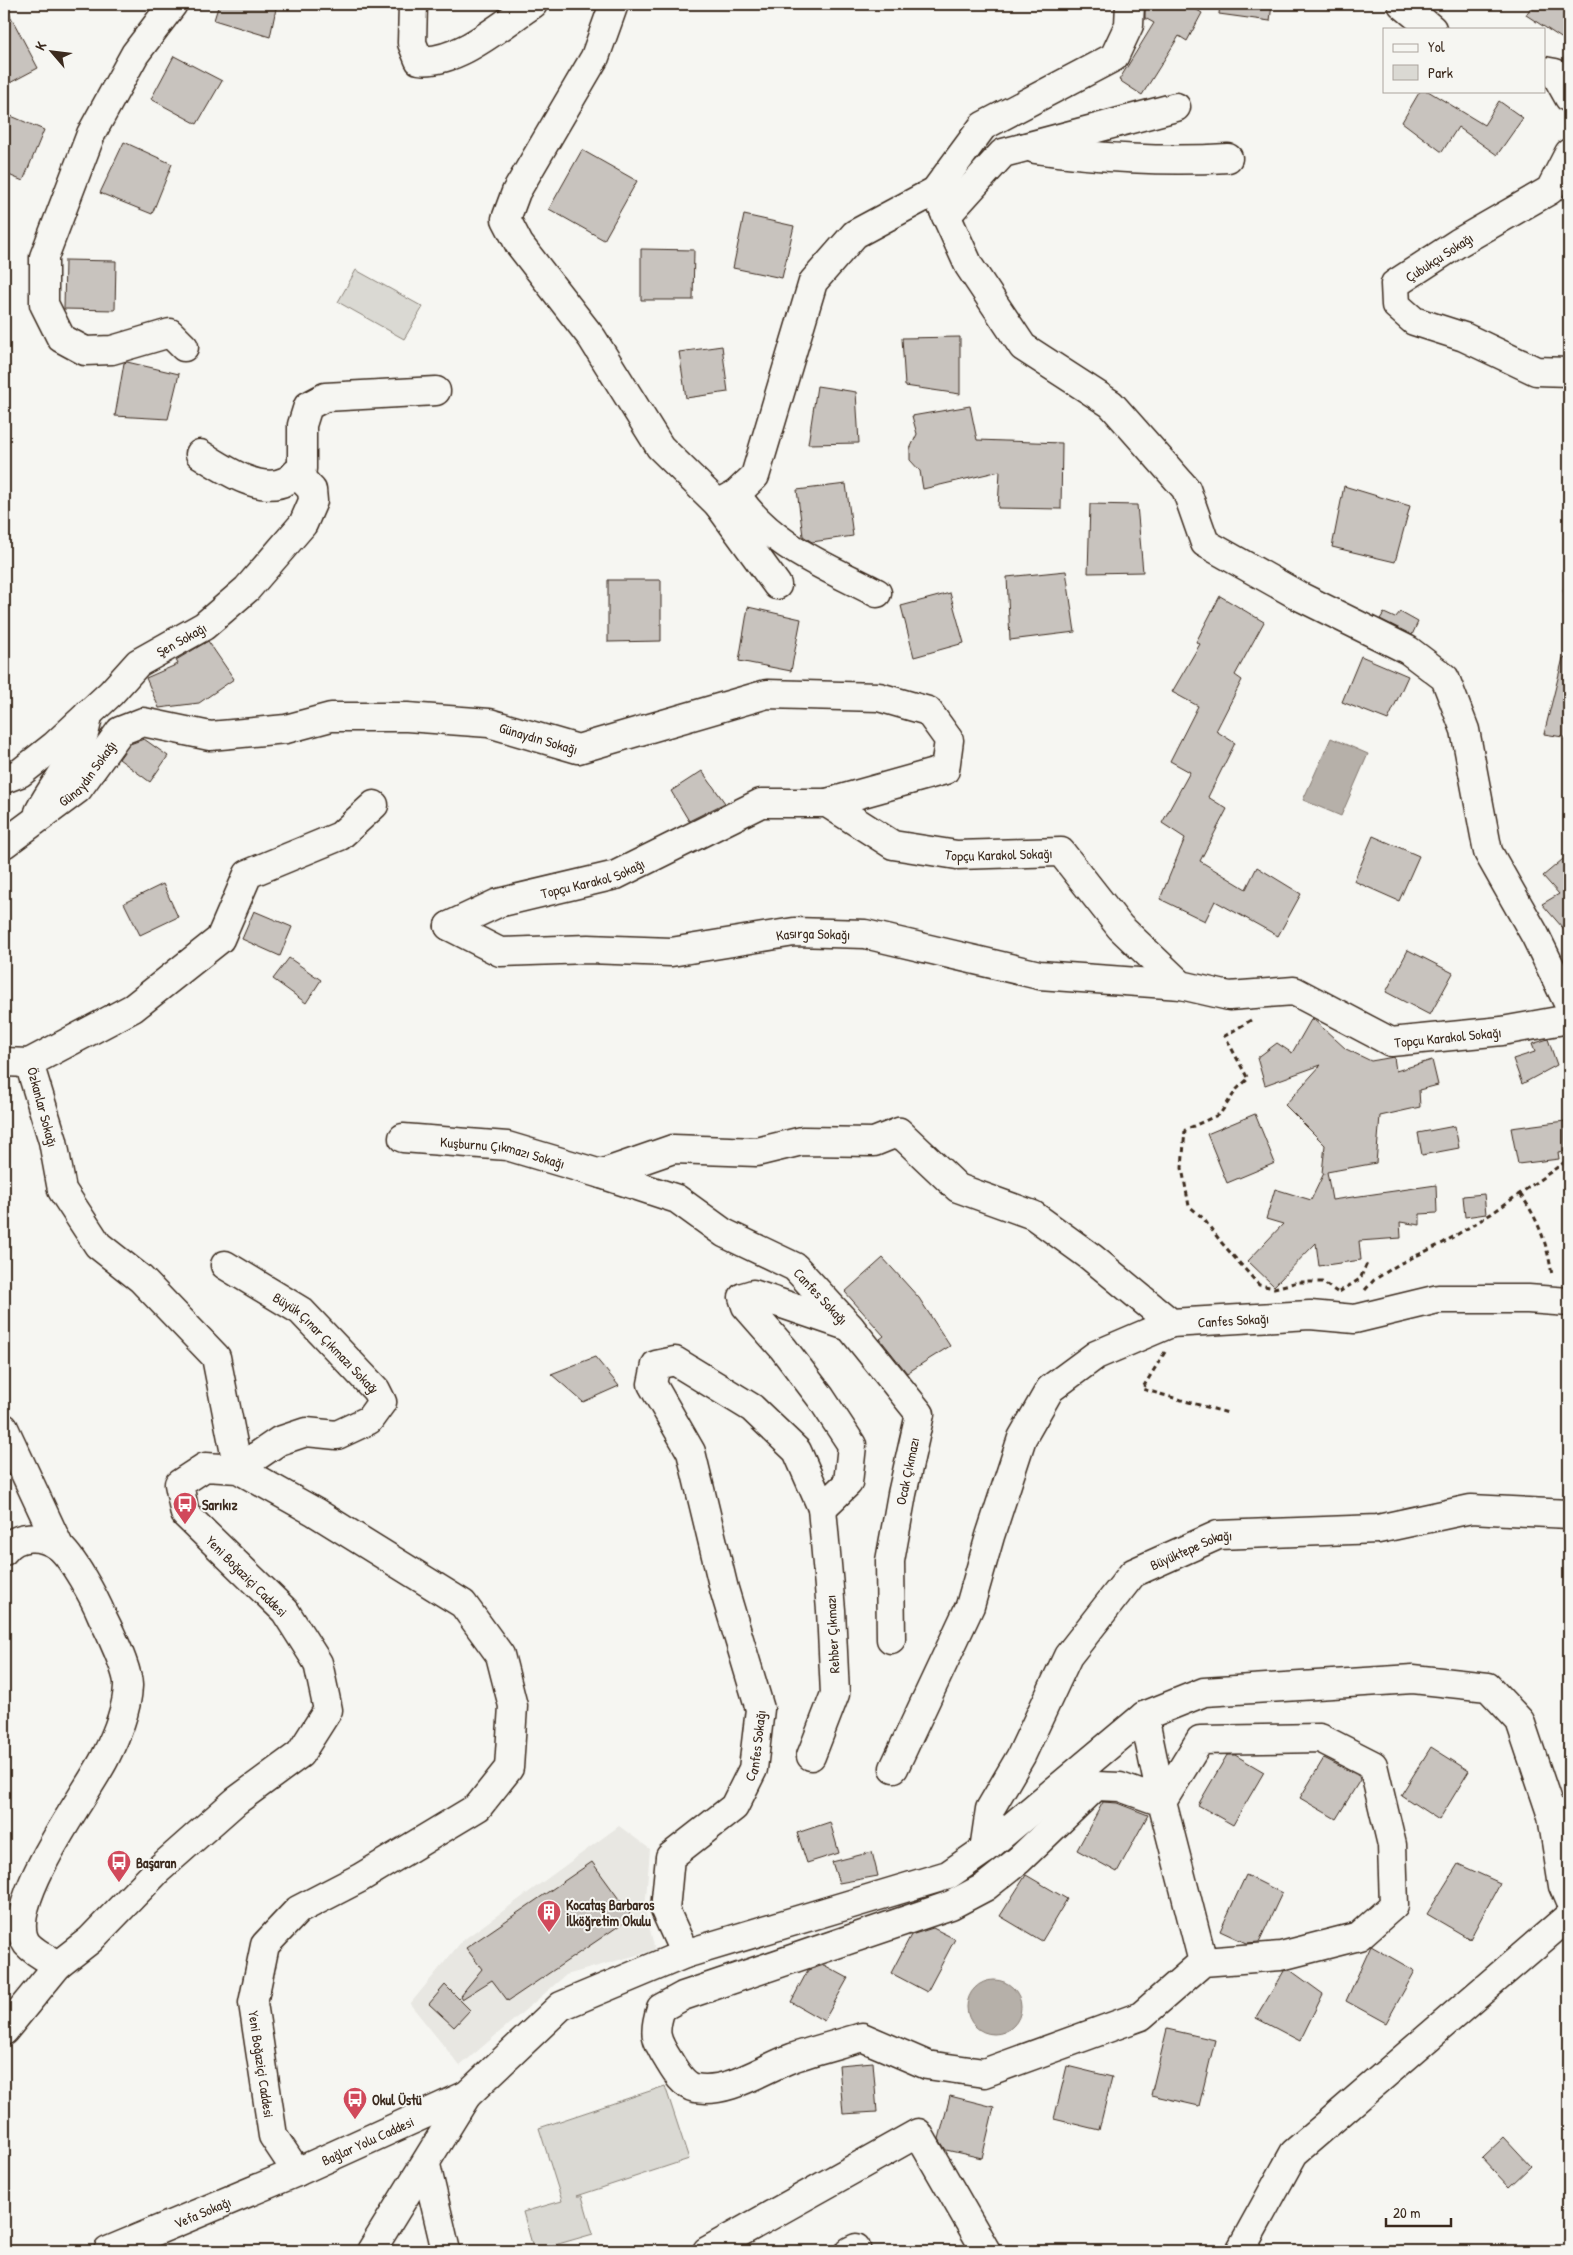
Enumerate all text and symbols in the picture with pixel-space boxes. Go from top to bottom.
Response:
north arrow [28,28,78,78]
legend [1383,28,1546,92]
text: Yol [1428,36,1445,57]
text: K [30,37,51,53]
text: Park [1428,62,1453,83]
street label: Çubukçu Sokağı [1401,228,1477,287]
street label: Şen Sokağı [153,617,209,660]
street label: Günaydın Sokağı [497,717,580,758]
street label: Günaydın Sokağı [54,736,120,810]
street label: Topçu Karakol Sokağı [944,843,1053,865]
street label: Topçu Karakol Sokağı [539,853,647,902]
street label: Kasırga Sokağı [774,923,851,944]
street label: Topçu Karakol Sokağı [1393,1022,1502,1051]
street label: Özkanlar Sokağı [22,1065,63,1149]
street label: Kuşburnu Çıkmazı Sokağı [440,1131,567,1172]
street label: Canfes Sokağı [789,1263,852,1329]
street label: Büyük Çınar Çıkmazı Sokağı [270,1287,385,1396]
street label: Canfes Sokağı [1197,1308,1270,1331]
street label: Ocak Çıkmazı [891,1436,923,1506]
bus stop icon: Sarıkız [172,1491,198,1525]
place label: Sarıkız [202,1495,237,1514]
street label: Büyüktepe Sokağı [1147,1525,1233,1574]
street label: Yeni Boğaziçi Caddesi [201,1531,292,1622]
street label: Rehber Çıkmazı [820,1594,844,1674]
street label: Canfes Sokağı [739,1709,770,1784]
bus stop icon: Başaran [106,1849,132,1883]
place label: Başaran [136,1853,177,1872]
place label: Kocataş Barbaros İlköğretim Okulu [566,1895,655,1932]
building icon: Kocataş Barbaros İlköğretim Okulu [536,1899,562,1933]
street label: Yeni Boğaziçi Caddesi [245,2009,280,2119]
bus stop icon: Okul Üstü [342,2086,368,2120]
place label: Okul Üstü [372,2090,422,2109]
street label: Bağlar Yolu Caddesi [318,2111,416,2169]
street label: Vefa Sokağı [171,2191,233,2232]
scale bar [1386,2195,1450,2227]
text: 20 m [1393,2202,1420,2223]

